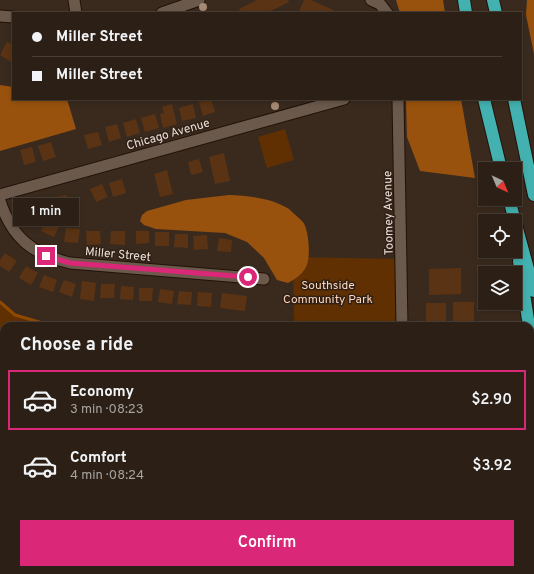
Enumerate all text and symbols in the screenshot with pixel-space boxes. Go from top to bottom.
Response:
text: Miller Street [56,28,143,47]
text: Miller Street [56,66,143,85]
street label: Chicago Avenue [125,115,212,154]
north arrow [478,162,522,206]
map controls [478,162,522,310]
street label: Toomey Avenue [380,170,398,256]
callout: 1 min [13,198,79,226]
text: 1 min [31,204,61,220]
button: locate [478,214,522,258]
street label: Miller Street [84,244,152,266]
route end [37,247,55,265]
button: layers [478,266,522,310]
route start [239,268,257,286]
park label: Southside Community Park [283,278,373,308]
text: Choose a ride [20,334,133,357]
icon: car [22,382,58,418]
text: Economy [70,383,134,402]
text: $2.90 [471,391,512,410]
text: 3 min · 08:23 [70,402,144,418]
icon: car [22,448,58,484]
text: Comfort [70,449,127,468]
text: $3.92 [472,457,512,476]
text: 4 min · 08:24 [70,468,144,484]
button: Confirm [20,520,514,566]

